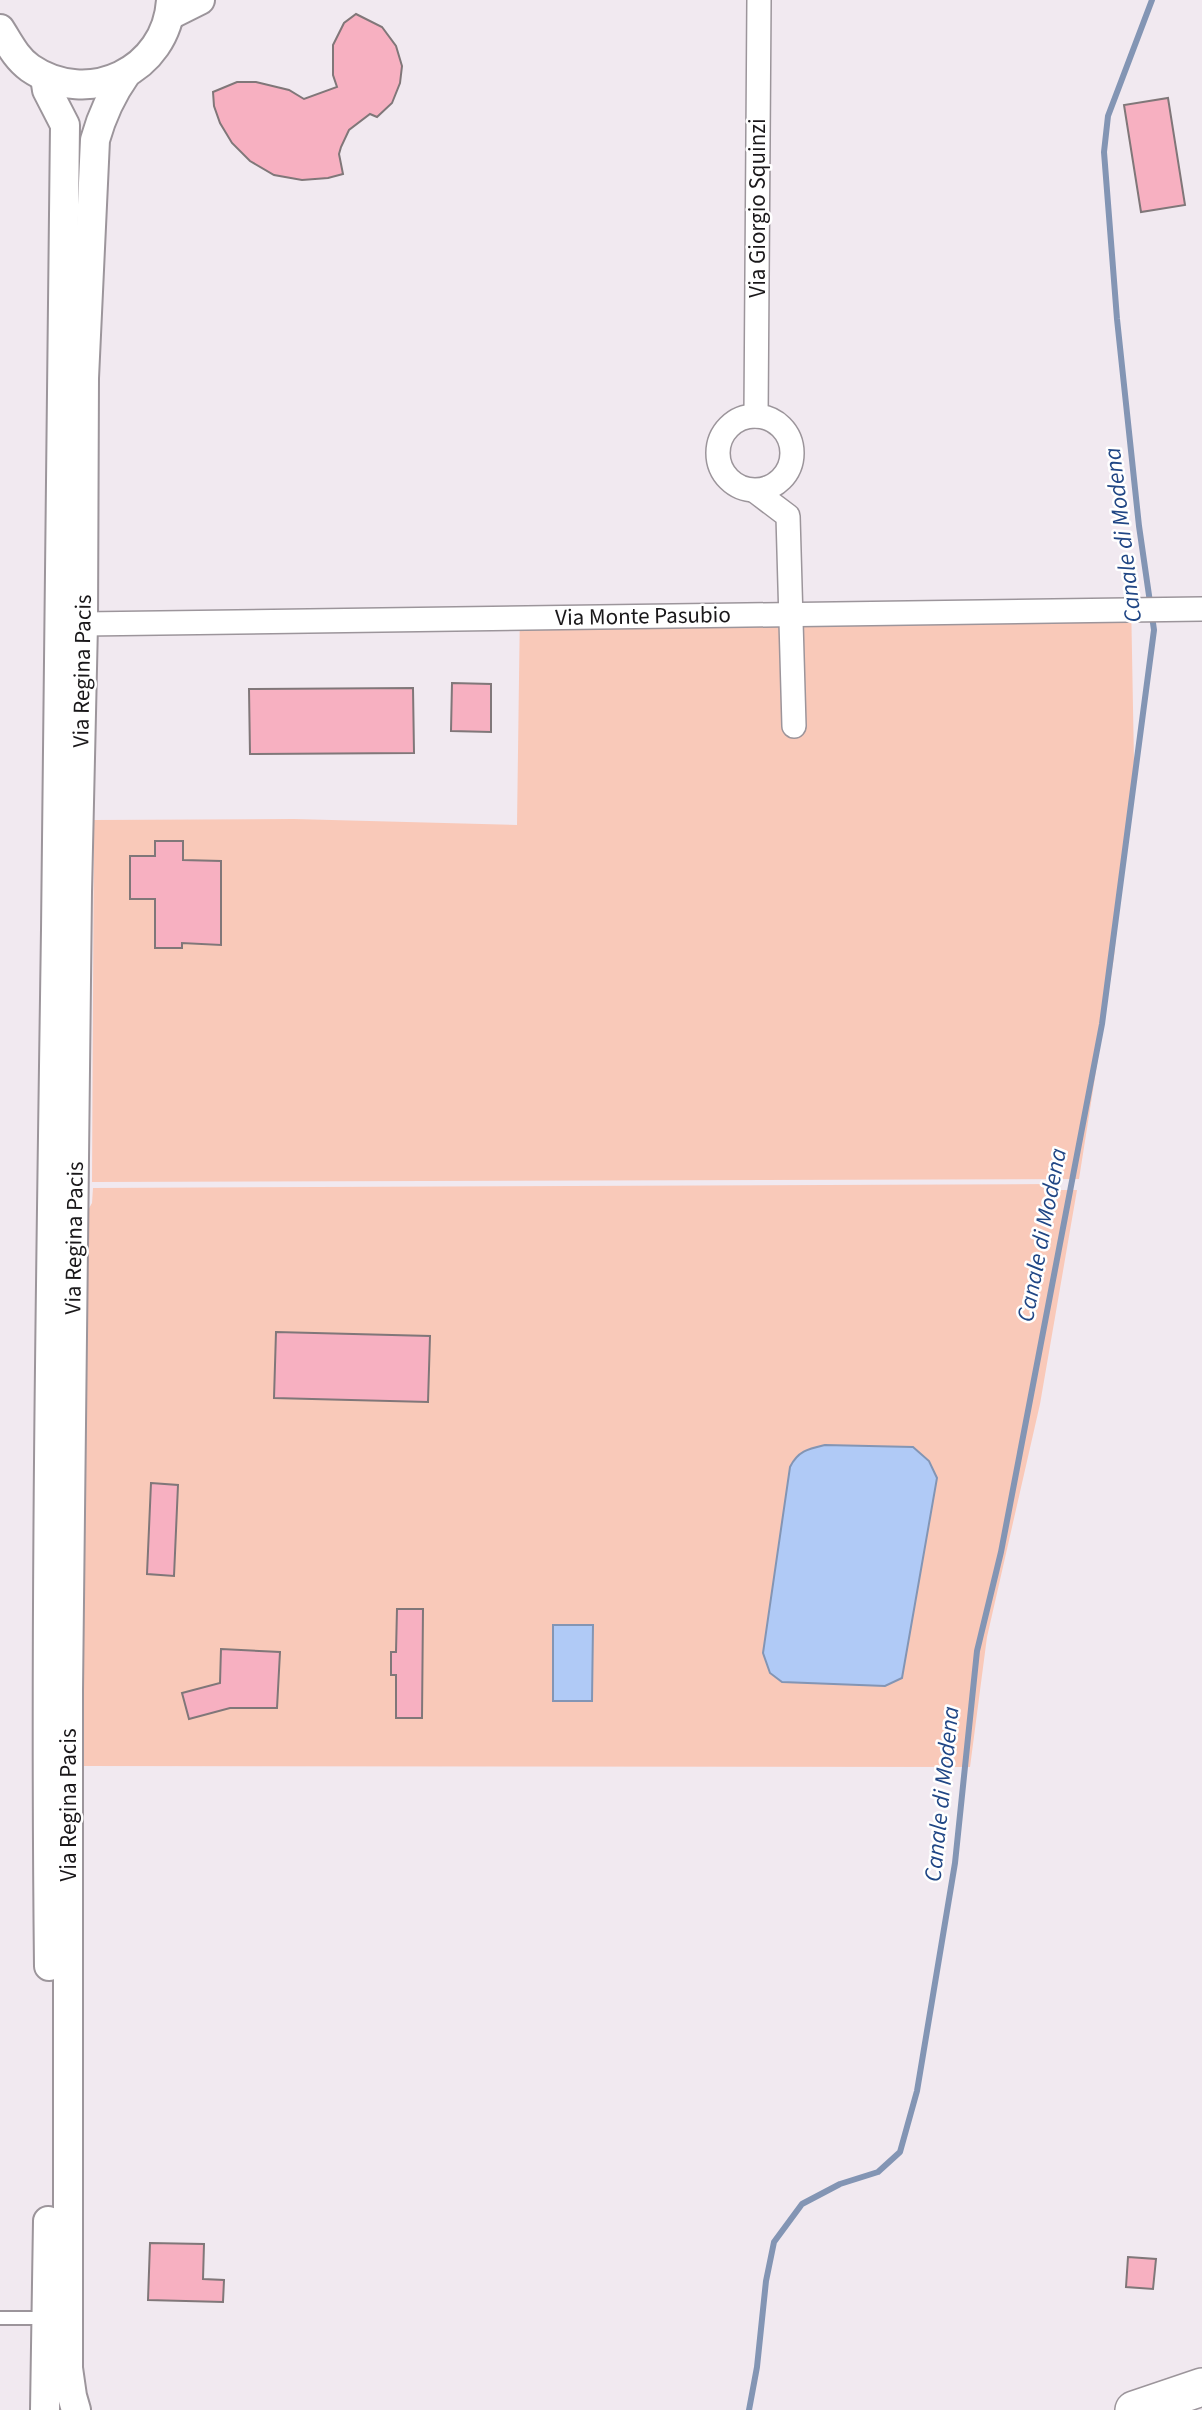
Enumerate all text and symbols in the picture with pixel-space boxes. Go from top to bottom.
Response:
street label: Via Giorgio Squinzi [741,118,774,298]
water label: Canale di Modena [1095,445,1151,625]
street label: Via Regina Pacis [64,594,100,748]
street label: Via Monte Pasubio [555,598,731,634]
water label: Canale di Modena [1008,1145,1076,1325]
street label: Via Regina Pacis [56,1161,92,1315]
water label: Canale di Modena [915,1704,969,1883]
street label: Via Regina Pacis [52,1728,85,1882]

